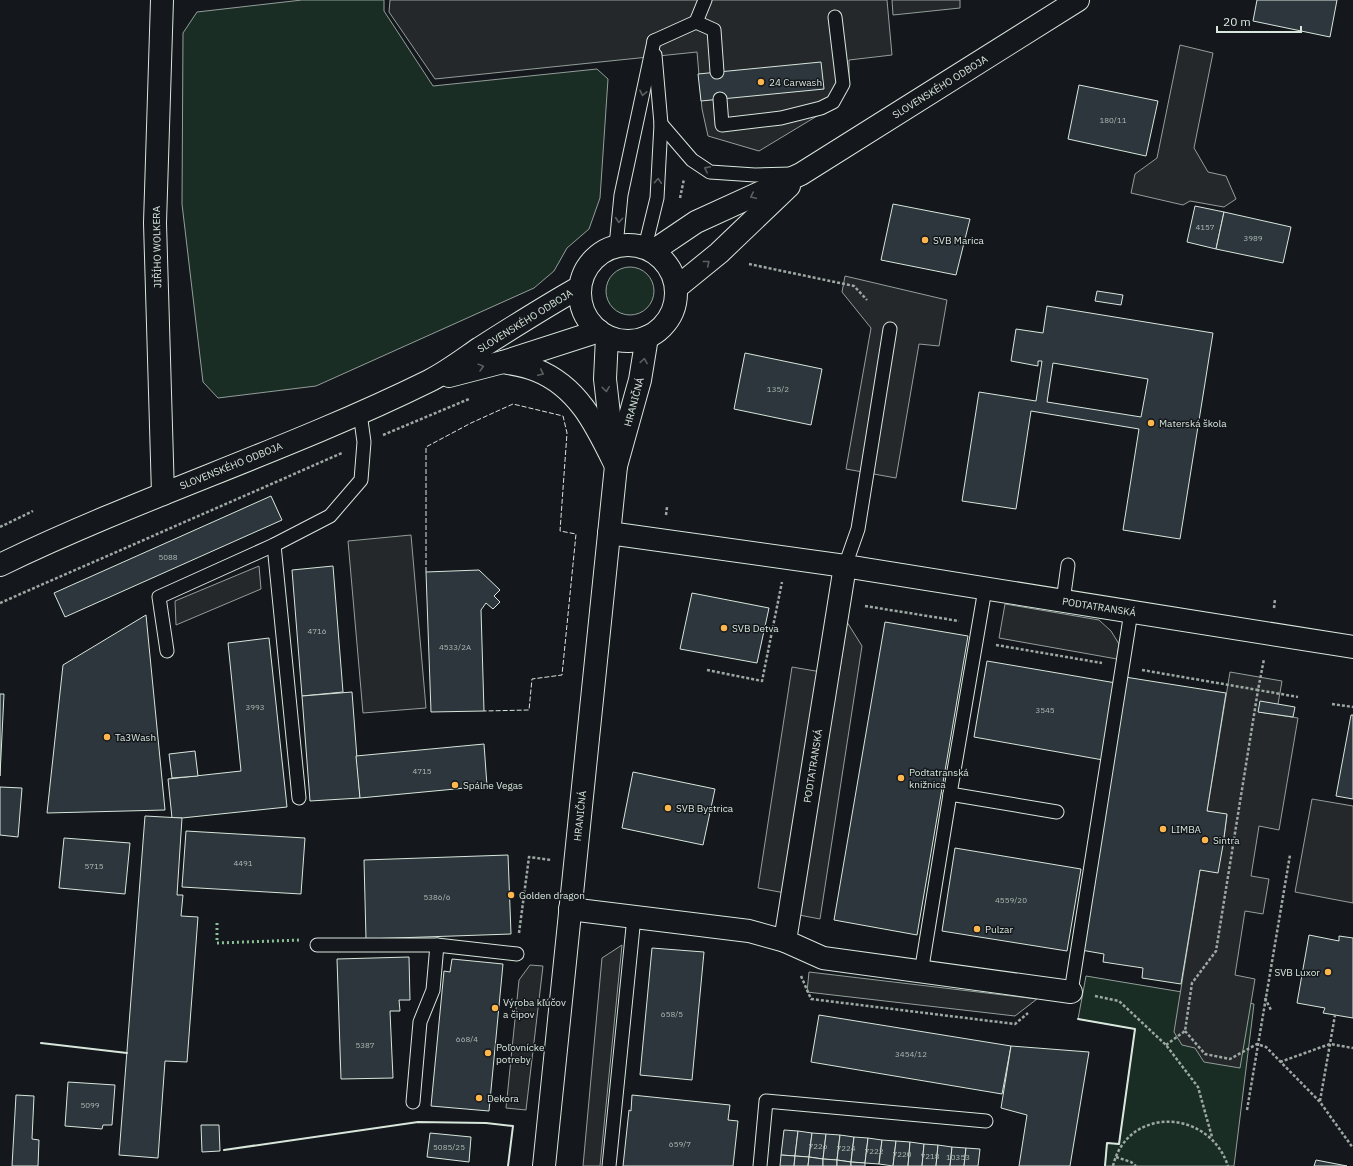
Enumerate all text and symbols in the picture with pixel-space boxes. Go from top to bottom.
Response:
scale bar [1217,8,1301,34]
text: 20 m [1223,14,1251,29]
street label: SLOVENSKÉHO ODBOJA [890,52,990,122]
place label: 24 Carwash [769,76,822,89]
marker: 24 Carwash [756,77,766,87]
one-way arrow [639,90,647,96]
house number: 180/11 [1099,115,1127,125]
one-way arrow [704,166,711,174]
one-way arrow [653,178,662,184]
one-way arrow [750,191,757,199]
street label: JIŘÍHO WOLKERA [150,205,164,288]
one-way arrow [614,217,623,223]
house number: 4157 [1195,222,1215,232]
house number: 3989 [1243,233,1263,243]
place label: SVB Marica [933,234,984,247]
marker: SVB Marica [920,235,930,245]
one-way arrow [702,261,709,268]
street label: SLOVENSKÉHO ODBOJA [475,286,575,356]
one-way arrow [639,358,647,364]
one-way arrow [477,364,484,372]
one-way arrow [536,368,544,376]
street label: HRANIČNÁ [621,375,647,428]
house number: 135/2 [767,384,789,394]
one-way arrow [601,386,610,392]
place label: Materská škola [1159,417,1227,430]
marker: Materská škola [1146,418,1156,428]
street label: SLOVENSKÉHO ODBOJA [178,439,285,493]
house number: 5088 [158,552,178,562]
street label: PODTATRANSKÁ [1061,595,1137,619]
place label: SVB Detva [732,622,779,635]
marker: SVB Detva [719,623,729,633]
house number: 4716 [307,626,327,636]
house number: 4533/2A [439,642,471,652]
house number: 3993 [245,702,265,712]
house number: 3545 [1035,705,1055,715]
street label: PODTATRANSKÁ [801,728,825,804]
place label: Ta3Wash [115,731,156,744]
marker: Ta3Wash [102,732,112,742]
house number: 4715 [412,766,432,776]
place label: Podtatranská knižnica [909,766,969,791]
marker: Podtatranská knižnica [896,773,906,783]
place label: Spálne Vegas [463,779,523,792]
marker: Spálne Vegas [450,780,460,790]
street label: HRANIČNÁ [571,790,589,842]
place label: SVB Bystrica [676,802,734,815]
marker: SVB Bystrica [663,803,673,813]
place label: LIMBA [1171,823,1202,836]
marker: LIMBA [1158,824,1168,834]
place label: Sintra [1213,834,1240,847]
marker: Sintra [1200,835,1210,845]
house number: 4491 [233,858,253,868]
house number: 5715 [84,861,104,871]
place label: Golden dragon [519,889,585,902]
marker: Golden dragon [506,890,516,900]
house number: 5386/6 [423,892,451,902]
house number: 4559/20 [995,895,1027,905]
place label: Pulzar [985,923,1013,936]
marker: Pulzar [972,924,982,934]
place label: SVB Luxor [1274,966,1320,979]
marker: SVB Luxor [1323,967,1333,977]
place label: Výroba kľúčov a čipov [503,996,566,1021]
marker: Výroba kľúčov a čipov [490,1003,500,1013]
house number: 658/5 [661,1009,683,1019]
house number: 668/4 [456,1034,478,1044]
house number: 5387 [355,1040,375,1050]
place label: Poľovnícke potreby [496,1041,545,1066]
marker: Poľovnícke potreby [483,1048,493,1058]
house number: 3454/12 [895,1049,927,1059]
place label: Dekora [487,1092,520,1105]
marker: Dekora [474,1093,484,1103]
house number: 5099 [80,1100,100,1110]
house number: 659/7 [669,1139,691,1149]
house number: 7226 [808,1141,828,1151]
house number: 5085/25 [433,1142,465,1152]
house number: 7224 [836,1143,856,1153]
house number: 7222 [864,1146,884,1156]
house number: 7220 [892,1149,912,1159]
house number: 7218 [920,1151,940,1161]
house number: 10353 [946,1152,970,1162]

